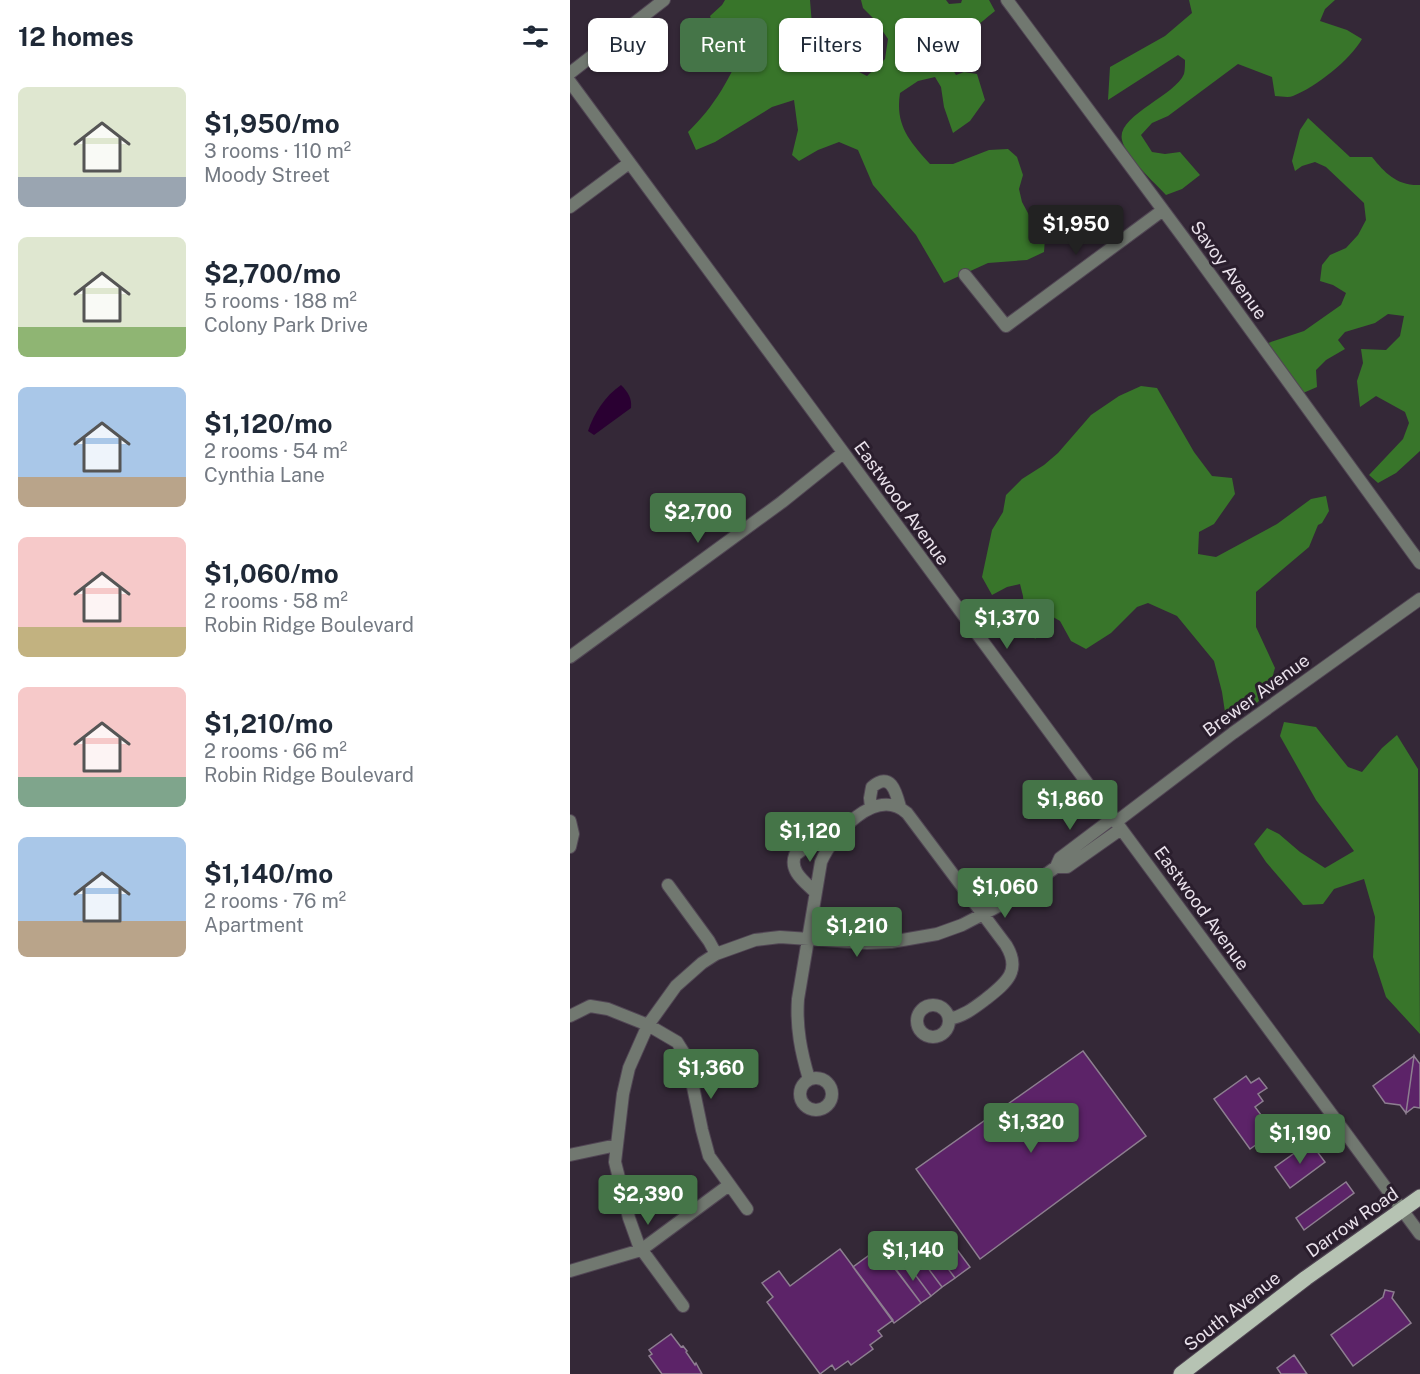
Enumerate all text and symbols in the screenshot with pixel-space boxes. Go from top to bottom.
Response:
chip: Buy [588,18,668,72]
chip: Rent [680,18,767,72]
chip: Filters [779,18,883,72]
chip: New [895,18,981,72]
icon: filters [519,20,552,53]
text: 12 homes [18,21,134,52]
text: $1,950/mo [204,108,340,139]
icon: home [66,111,138,183]
text: 3 rooms · 110 m² [204,139,351,163]
text: Moody Street [204,163,330,187]
pin: $1,950 [1027,205,1125,256]
text: $1,950 [1042,212,1110,236]
street label: Savoy Avenue [1186,217,1272,323]
text: $2,700/mo [204,258,341,289]
icon: home [66,261,138,333]
text: 5 rooms · 188 m² [204,289,357,313]
text: Colony Park Drive [204,313,368,337]
text: $1,120/mo [204,408,333,439]
icon: home [66,411,138,483]
street label: Eastwood Avenue [850,437,954,569]
text: 2 rooms · 54 m² [204,439,347,463]
text: Cynthia Lane [204,463,325,487]
pin: $2,700 [649,493,747,544]
text: $2,700 [664,500,732,524]
text: $1,060/mo [204,558,339,589]
icon: home [66,561,138,633]
text: 2 rooms · 58 m² [204,589,348,613]
pin: $1,370 [958,599,1056,650]
text: $1,370 [974,606,1040,630]
text: Robin Ridge Boulevard [204,613,414,637]
street label: Brewer Avenue [1199,649,1313,741]
text: $1,210/mo [204,708,333,739]
icon: home [66,711,138,783]
text: 2 rooms · 66 m² [204,739,347,763]
text: Robin Ridge Boulevard [204,763,414,787]
pin: $1,860 [1021,780,1119,831]
text: $1,860 [1036,787,1104,811]
pin: $1,120 [761,812,859,863]
text: $1,120 [779,819,841,843]
street label: Eastwood Avenue [1150,842,1254,974]
text: $1,140/mo [204,858,333,889]
icon: home [66,861,138,933]
pin: $1,060 [956,868,1054,919]
text: $1,060 [972,875,1038,899]
text: 2 rooms · 76 m² [204,889,346,913]
pin: $1,210 [808,907,906,958]
text: Apartment [204,913,304,937]
text: $1,210 [826,914,888,938]
pin: $1,360 [662,1049,760,1100]
text: $1,360 [678,1056,745,1080]
pin: $1,320 [982,1103,1080,1154]
text: $1,320 [998,1110,1064,1134]
pin: $1,190 [1251,1114,1349,1165]
text: $1,190 [1269,1121,1331,1145]
pin: $2,390 [599,1175,697,1226]
text: $2,390 [612,1182,684,1206]
street label: Darrow Road [1302,1183,1402,1261]
pin: $1,140 [864,1231,962,1282]
text: $1,140 [882,1238,944,1262]
street label: South Avenue [1180,1267,1284,1355]

